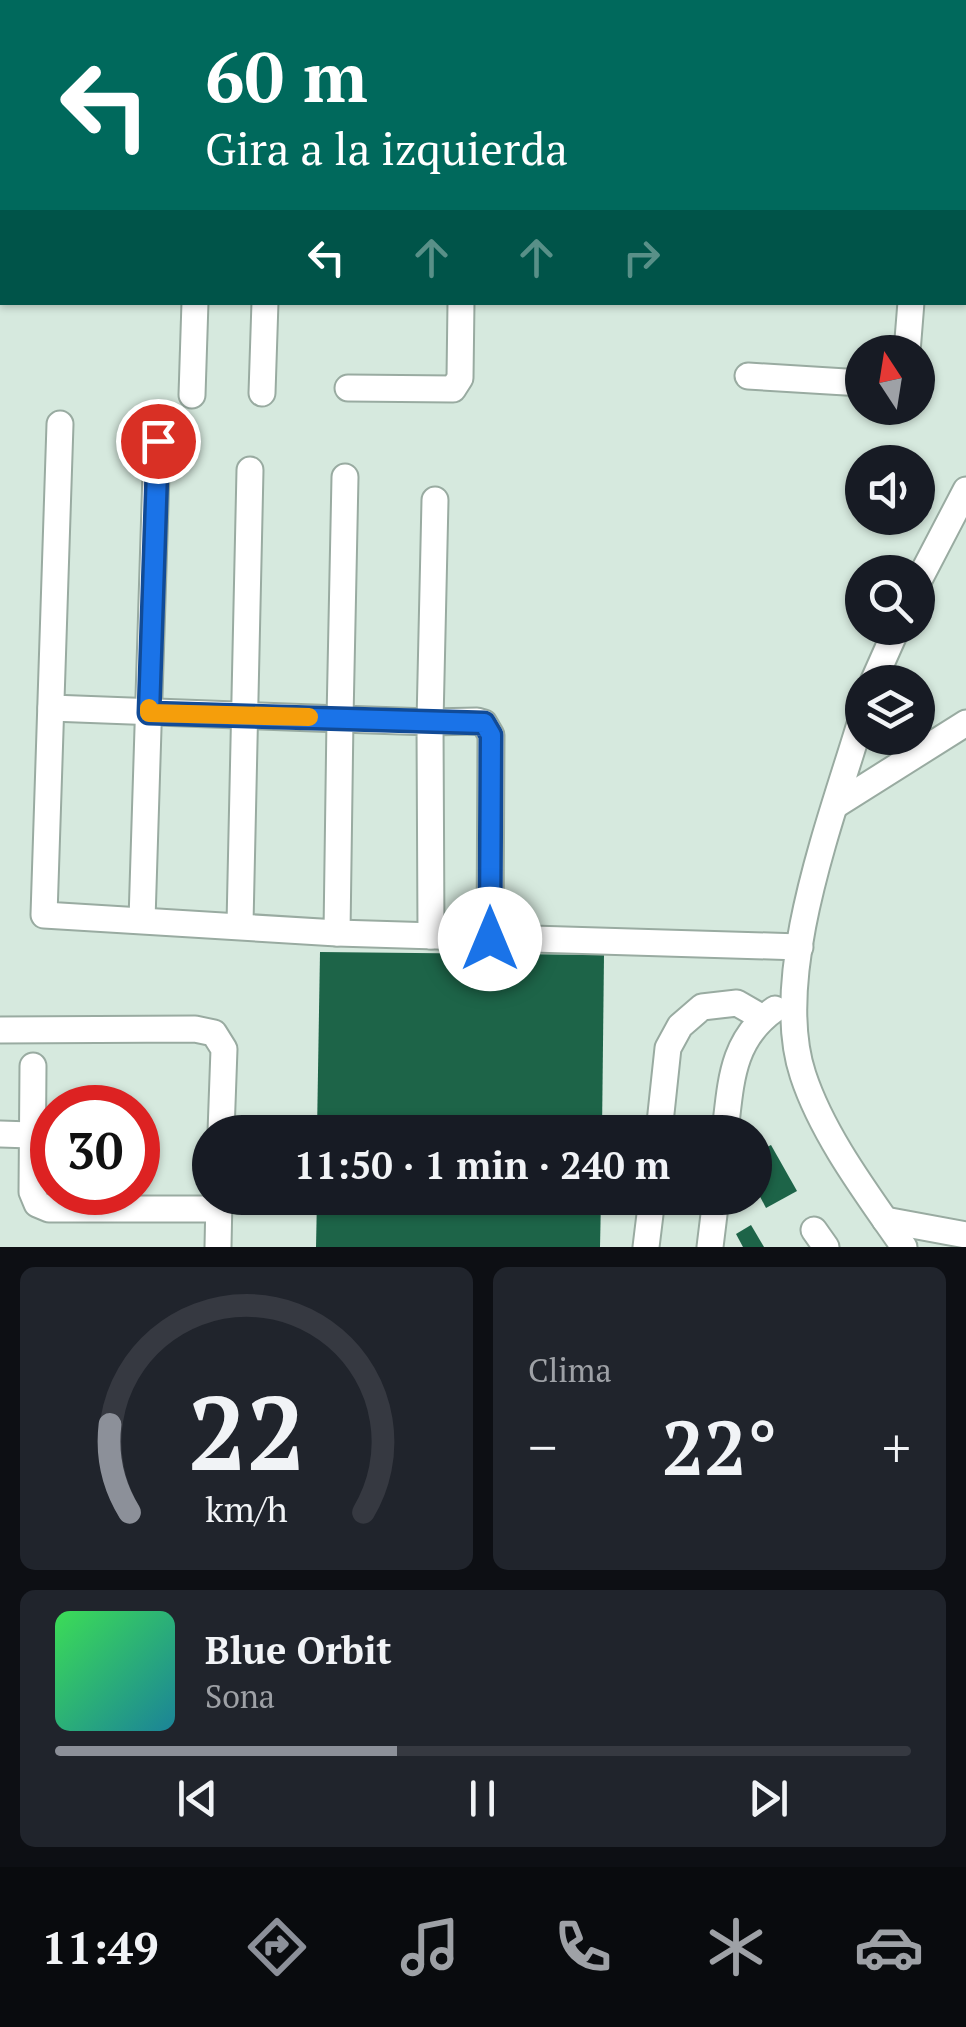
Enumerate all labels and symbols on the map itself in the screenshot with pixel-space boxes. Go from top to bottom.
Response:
north arrow [845,335,935,425]
pin [116,399,201,484]
position arrow [438,887,542,991]
speed limit sign: 30 [30,1085,160,1215]

